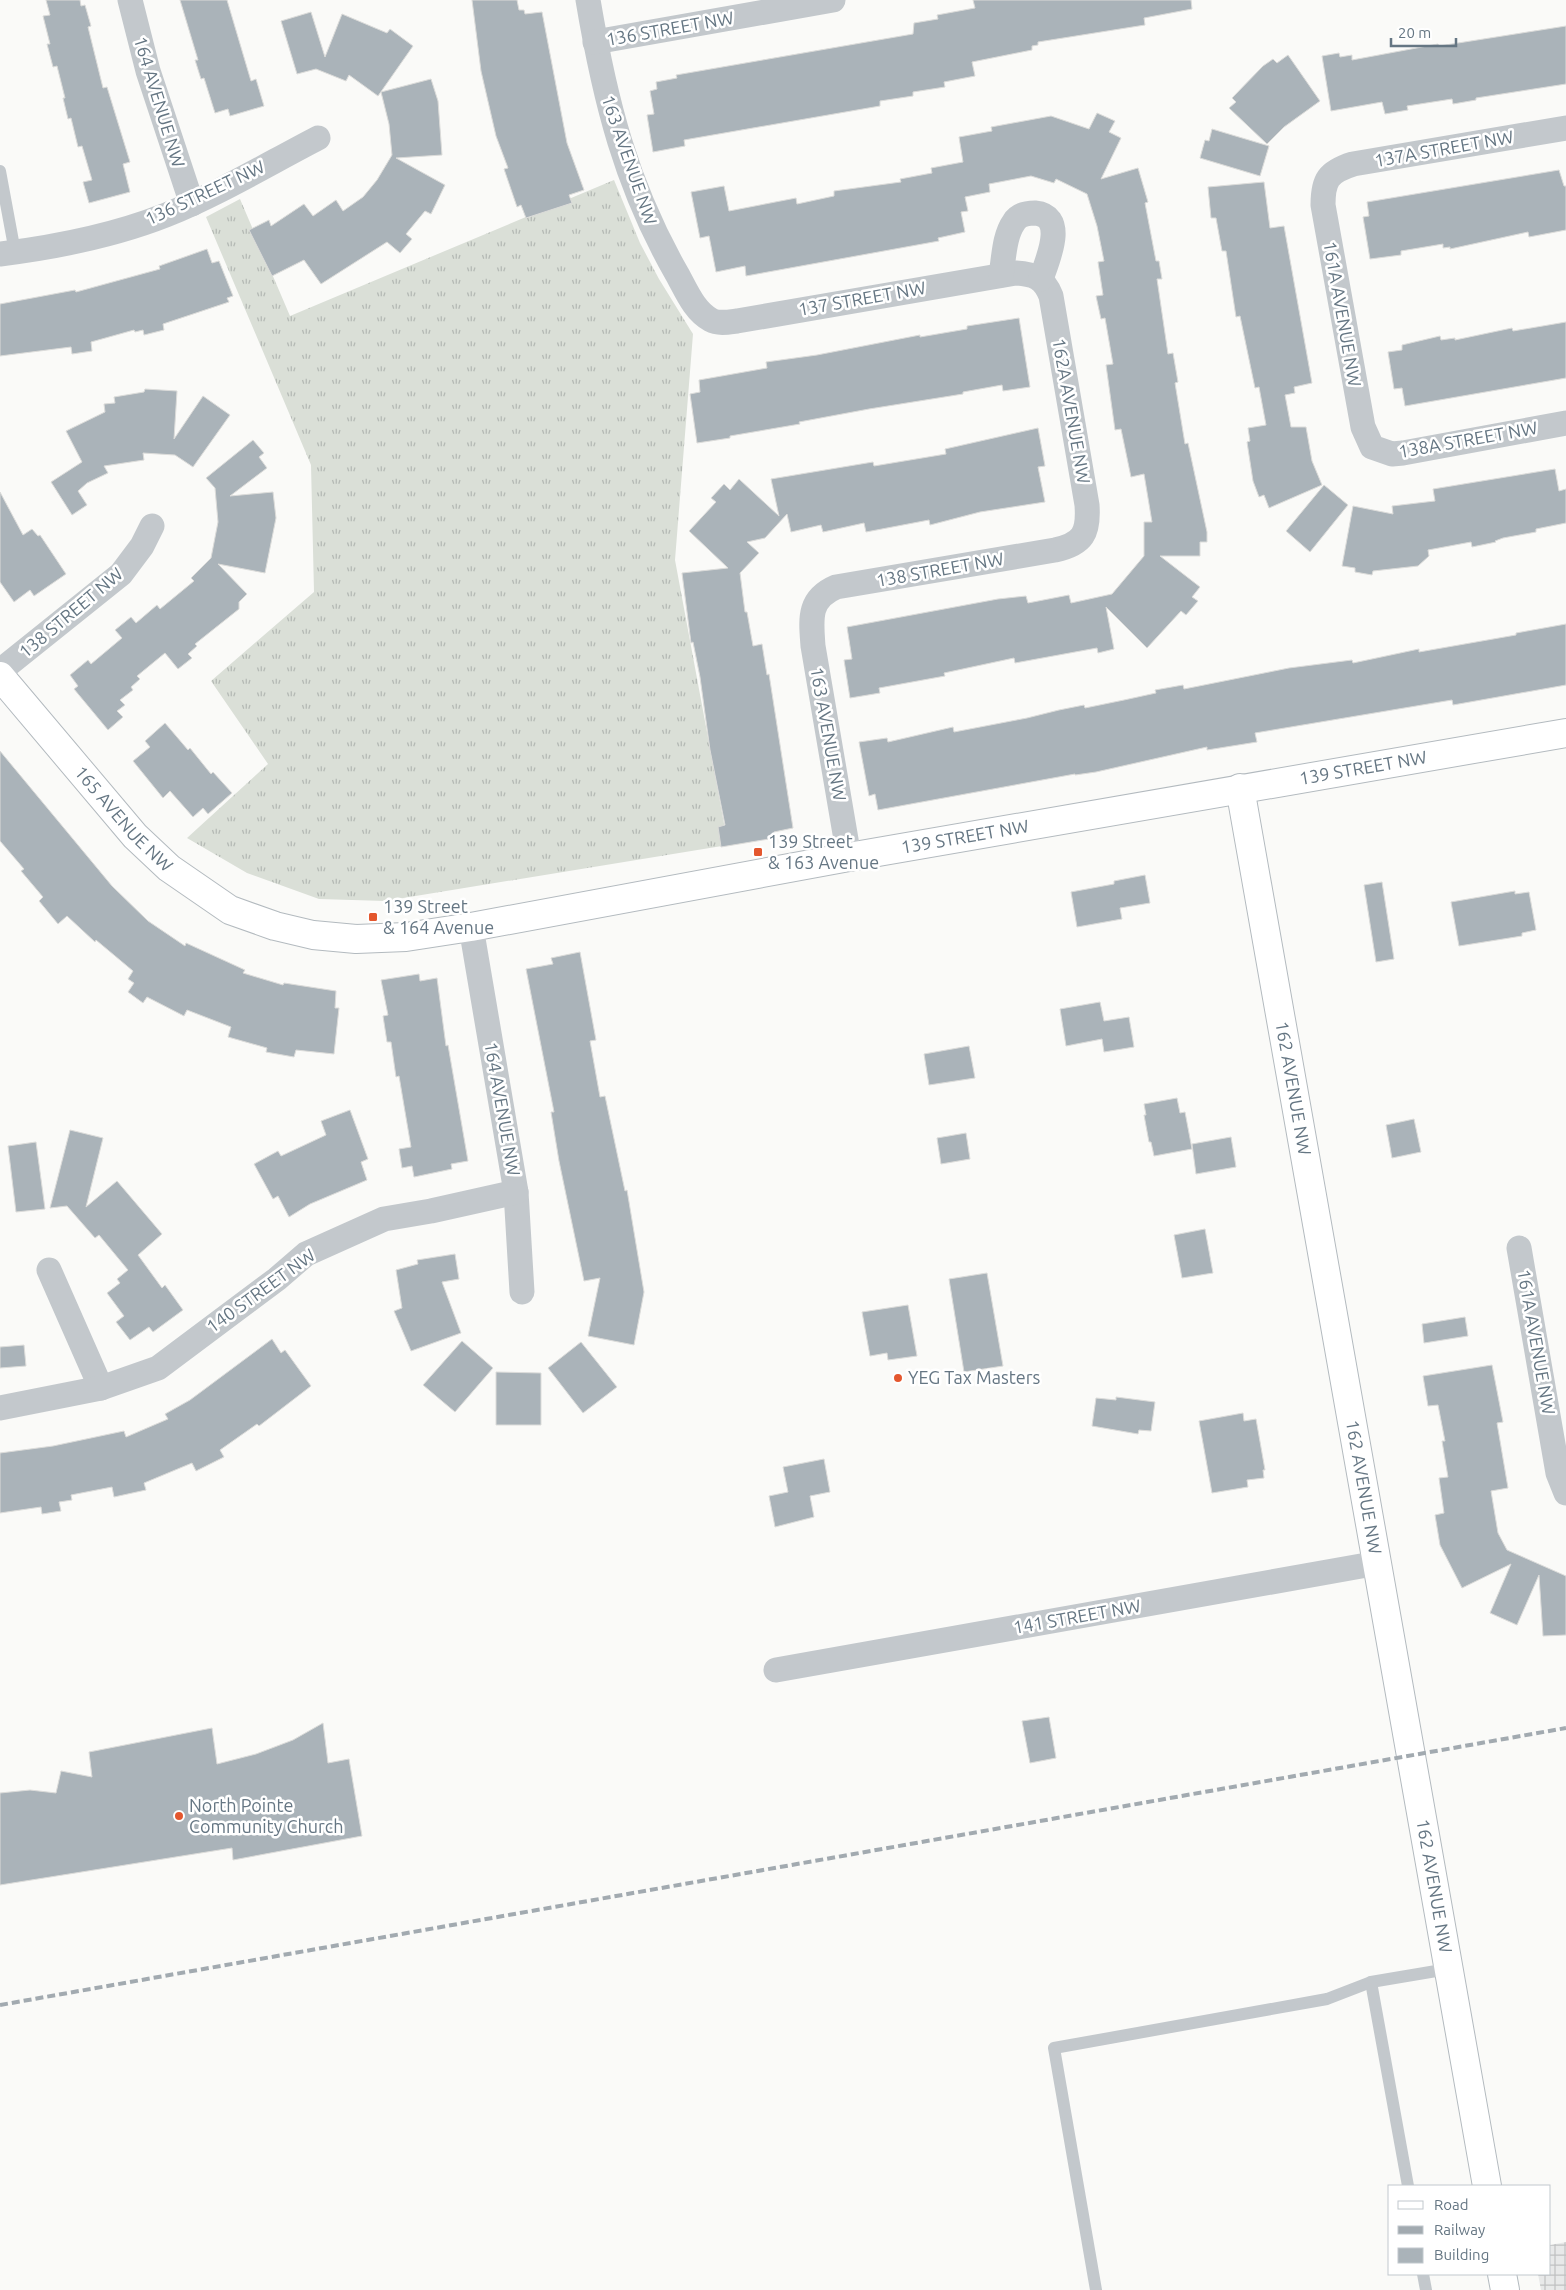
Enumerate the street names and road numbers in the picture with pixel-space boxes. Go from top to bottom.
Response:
street label: 136 STREET NW [605,7,735,49]
street label: 164 AVENUE NW [131,34,189,170]
street label: 163 AVENUE NW [598,92,662,227]
street label: 137A STREET NW [1373,126,1515,170]
street label: 136 STREET NW [142,156,268,228]
street label: 161A AVENUE NW [1320,239,1366,389]
street label: 137 STREET NW [797,277,927,319]
street label: 162A AVENUE NW [1049,336,1095,486]
street label: 138A STREET NW [1397,417,1539,461]
street label: 138 STREET NW [875,548,1005,590]
street label: 138 STREET NW [15,563,126,661]
street label: 163 AVENUE NW [807,665,851,803]
street label: 139 STREET NW [1298,746,1429,788]
street label: 165 AVENUE NW [71,761,177,875]
street label: 139 STREET NW [899,815,1030,857]
street label: 162 AVENUE NW [1272,1020,1316,1157]
street label: 164 AVENUE NW [481,1040,525,1178]
street label: 140 STREET NW [202,1244,319,1336]
street label: 161A AVENUE NW [1514,1267,1560,1417]
street label: 162 AVENUE NW [1343,1418,1386,1556]
street label: 141 STREET NW [1012,1595,1142,1637]
street label: 162 AVENUE NW [1413,1817,1457,1955]

